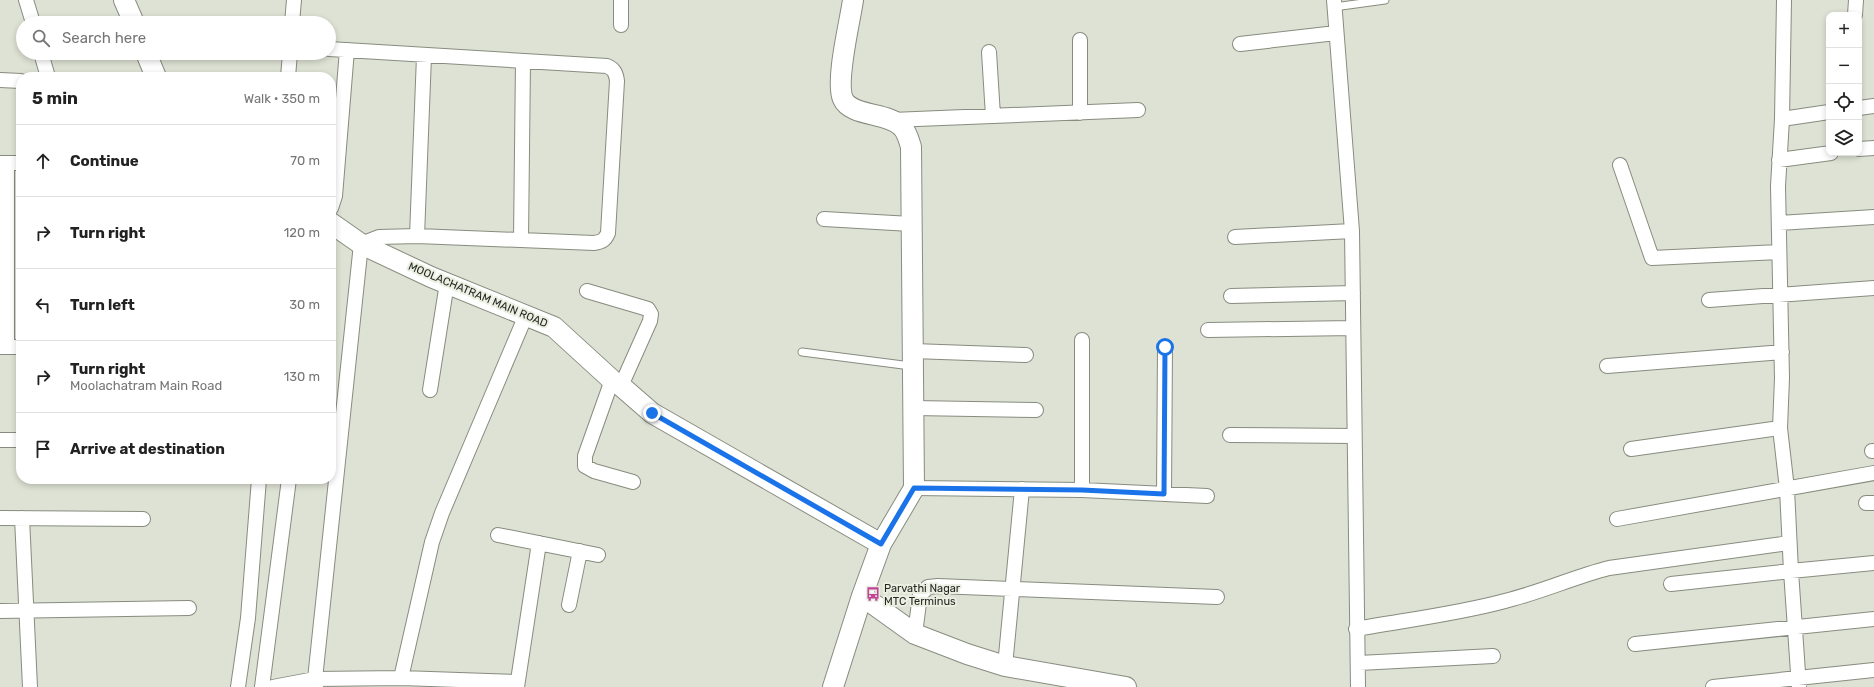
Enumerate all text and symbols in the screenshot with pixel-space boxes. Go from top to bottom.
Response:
map controls [1826,12,1862,156]
button: + [1826,12,1862,48]
search box [16,16,336,60]
icon: search [30,27,52,49]
text: Search here [62,29,146,47]
button: − [1826,48,1862,84]
button: locate [1826,84,1862,120]
text: 5 min [32,88,78,108]
text: Walk · 350 m [244,91,320,106]
button: layers [1826,120,1862,156]
icon: ahead [32,150,54,172]
text: Continue [70,152,139,170]
text: 70 m [290,153,320,168]
icon: right [32,222,54,244]
text: Turn right [70,224,145,242]
text: 120 m [284,225,320,240]
street label: MOOLACHATRAM MAIN ROAD [406,260,550,330]
icon: left [32,294,54,316]
text: Turn left [70,296,135,314]
text: 30 m [289,297,320,312]
route start [1156,338,1174,356]
text: Turn right [70,360,145,378]
icon: right [32,366,54,388]
text: 130 m [284,369,320,384]
text: Moolachatram Main Road [70,378,222,393]
route end [643,404,661,422]
icon: arrive [32,438,54,460]
text: Arrive at destination [70,440,225,458]
place label: Parvathi Nagar MTC Terminus [884,582,961,608]
bus stop icon: Parvathi Nagar MTC Terminus [865,586,881,602]

